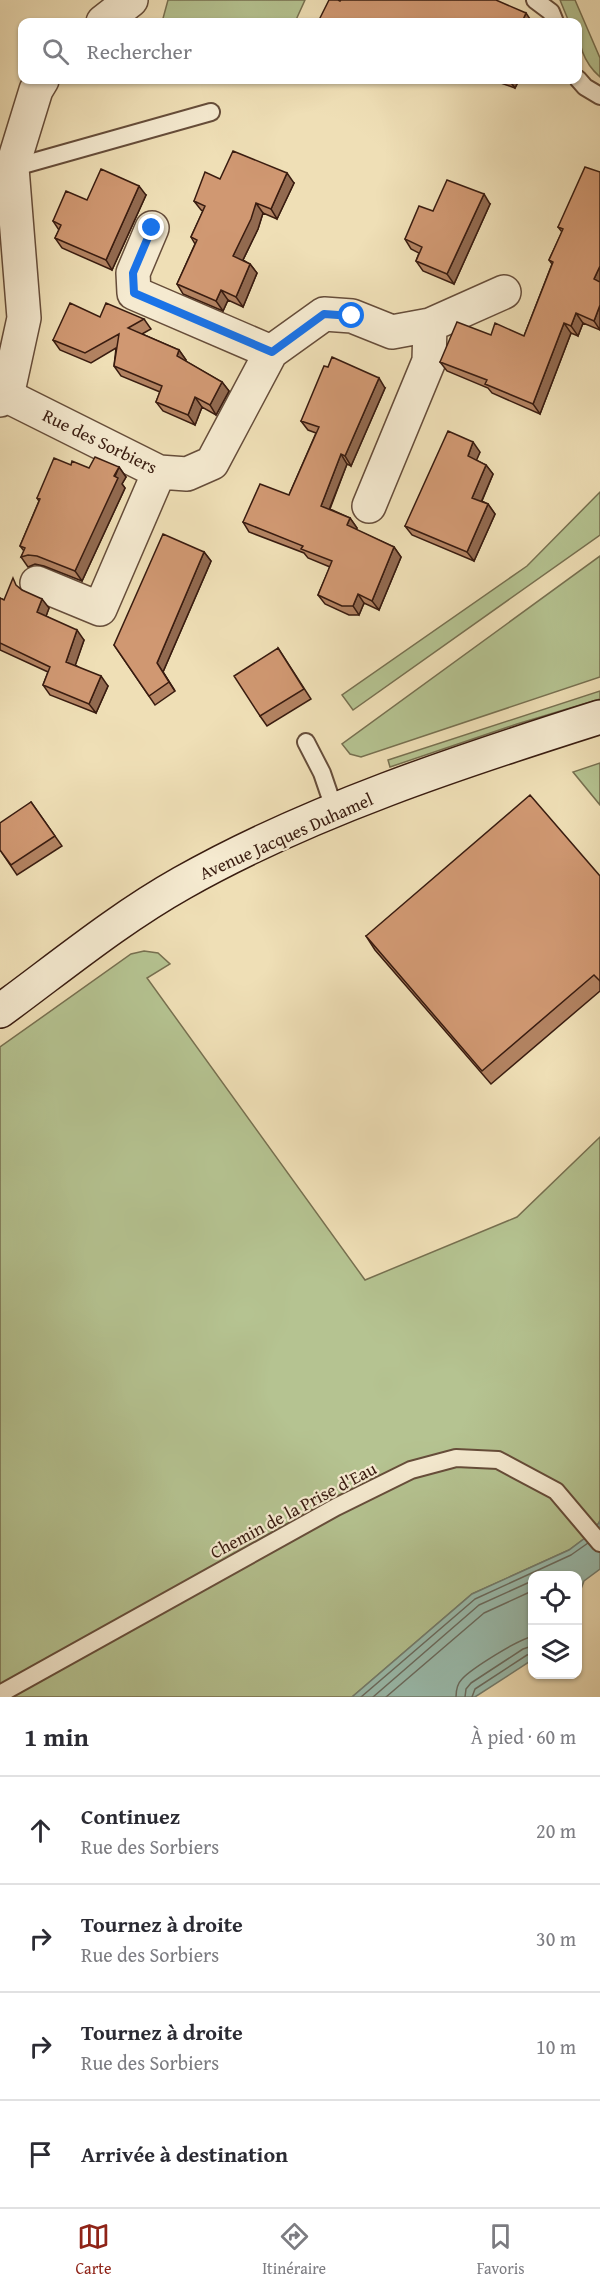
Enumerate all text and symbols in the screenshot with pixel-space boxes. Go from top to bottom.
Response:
search box [18,18,582,84]
icon: search [39,35,72,68]
text: Rechercher [87,35,192,67]
route end [138,214,164,240]
route start [338,302,364,328]
street label: Rue des Sorbiers [38,402,162,480]
street label: Avenue Jacques Duhamel [195,785,377,887]
street label: Chemin de la Prise d'Eau [205,1455,381,1565]
map controls [528,1571,582,1679]
button: locate [528,1571,582,1625]
button: layers [528,1625,582,1679]
text: 1 min [24,1717,89,1756]
text: À pied · 60 m [471,1722,576,1751]
text: Continuez [81,1800,180,1832]
icon: ahead [24,1814,57,1847]
text: 20 m [536,1816,576,1845]
text: Rue des Sorbiers [81,1832,219,1861]
text: Tournez à droite [81,1908,243,1940]
icon: right [24,1922,57,1955]
text: 30 m [536,1924,576,1953]
text: Rue des Sorbiers [81,1940,219,1969]
text: Tournez à droite [81,2016,243,2048]
icon: right [24,2030,57,2063]
text: 10 m [536,2032,576,2061]
text: Rue des Sorbiers [81,2048,219,2077]
icon: arrive [24,2138,57,2171]
text: Arrivée à destination [81,2138,288,2170]
tab: Carte [75,2220,111,2280]
tab: Itinéraire [262,2220,326,2280]
tab: Favoris [477,2220,525,2280]

